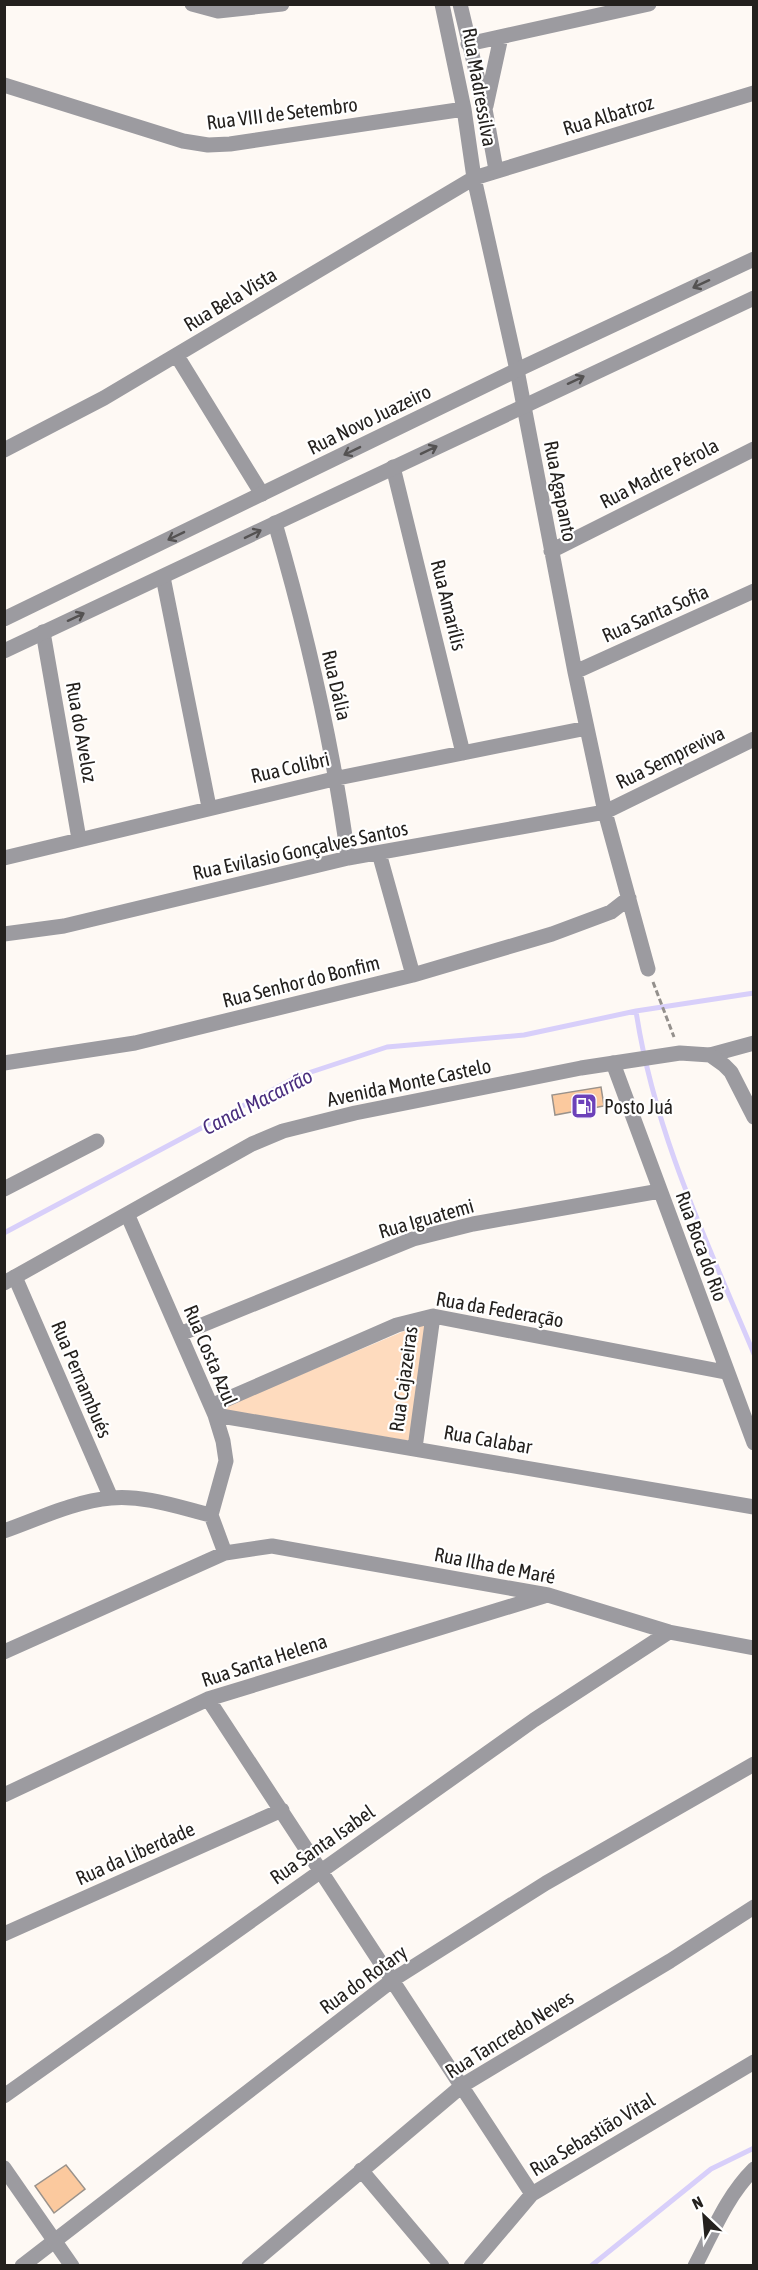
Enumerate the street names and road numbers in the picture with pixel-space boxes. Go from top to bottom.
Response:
street label: Rua Madressilva [458,26,502,148]
street label: Rua Albatroz [560,90,656,140]
street label: Rua VIII de Setembro [205,92,359,134]
street label: Rua Bela Vista [179,262,281,336]
street label: Rua Novo Juazeiro [304,379,434,459]
street label: Rua Madre Pérola [596,433,722,513]
street label: Rua Agapanto [540,439,582,543]
street label: Rua Amarílis [427,557,471,653]
street label: Rua Santa Sofia [598,579,712,647]
street label: Rua Dália [318,648,356,722]
street label: Rua do Aveloz [62,680,102,784]
street label: Rua Sempreviva [612,721,728,793]
street label: Rua Colibri [248,747,332,787]
street label: Rua Evilasio Gonçalves Santos [190,816,410,884]
street label: Rua Senhor do Bonfim [220,950,382,1012]
street label: Avenida Monte Castelo [325,1053,493,1111]
street label: Rua Boca do Rio [671,1188,733,1304]
street label: Rua Iguatemi [376,1193,476,1243]
street label: Rua da Federação [434,1286,566,1332]
street label: Rua Costa Azul [180,1301,243,1409]
street label: Rua Pernambués [47,1317,117,1441]
street label: Rua Cajazeiras [384,1325,422,1433]
street label: Rua Calabar [442,1420,535,1458]
street label: Rua Ilha de Maré [433,1542,557,1588]
street label: Rua Santa Helena [198,1629,330,1691]
street label: Rua Santa Isabel [265,1799,379,1888]
street label: Rua da Liberdade [72,1817,198,1889]
street label: Rua do Rotary [315,1940,411,2018]
street label: Rua Tancredo Neves [441,1985,577,2083]
street label: Rua Sebastião Vital [525,2087,659,2180]

